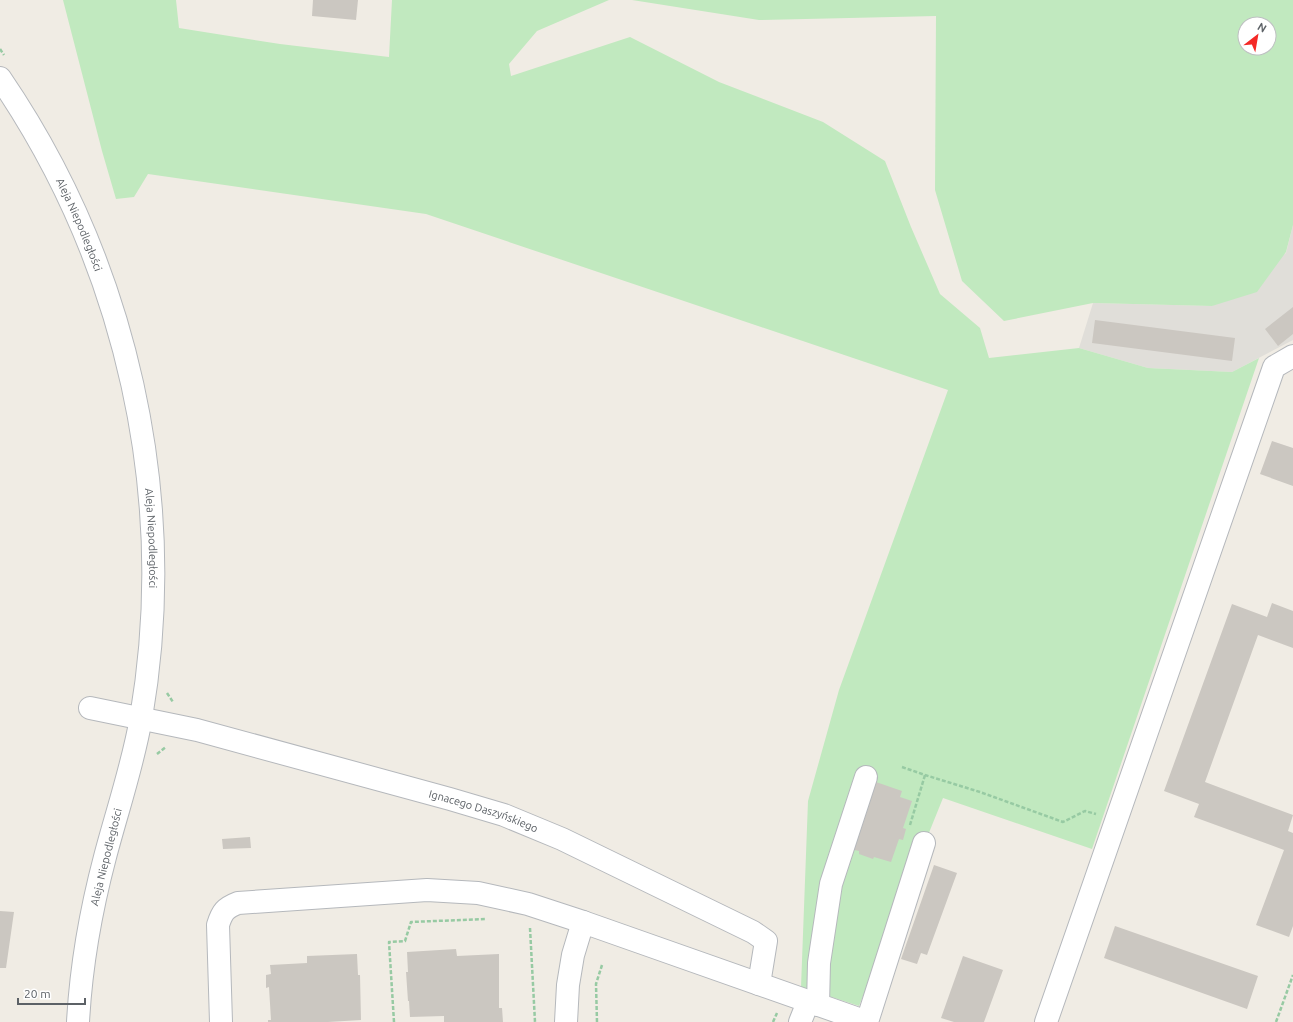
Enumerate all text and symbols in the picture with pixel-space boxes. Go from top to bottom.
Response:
north arrow [1237,16,1277,56]
text: N [1256,20,1269,35]
street label: Aleja Niepodległości [54,176,105,273]
street label: Aleja Niepodległości [143,488,159,588]
street label: Ignacego Daszyńskiego [428,788,540,834]
street label: Aleja Niepodległości [88,807,124,907]
scale bar [18,980,85,1006]
text: 20 m [24,987,51,1000]

